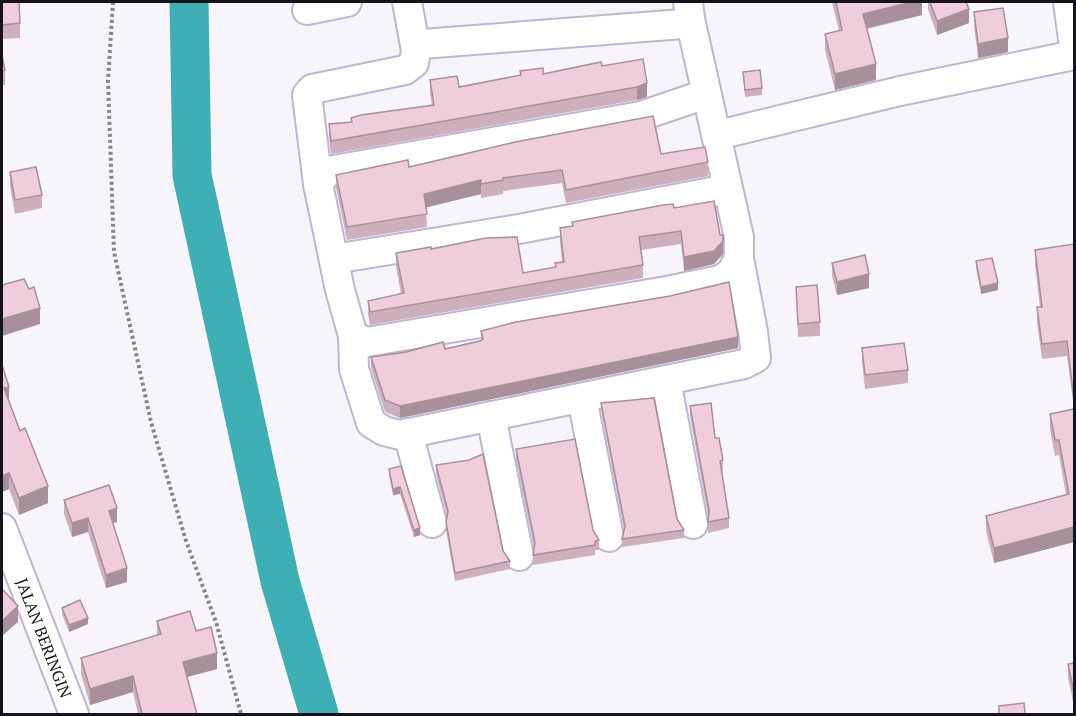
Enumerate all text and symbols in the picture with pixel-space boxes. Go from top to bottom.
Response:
street label: JALAN BERINGIN [11,575,77,701]

